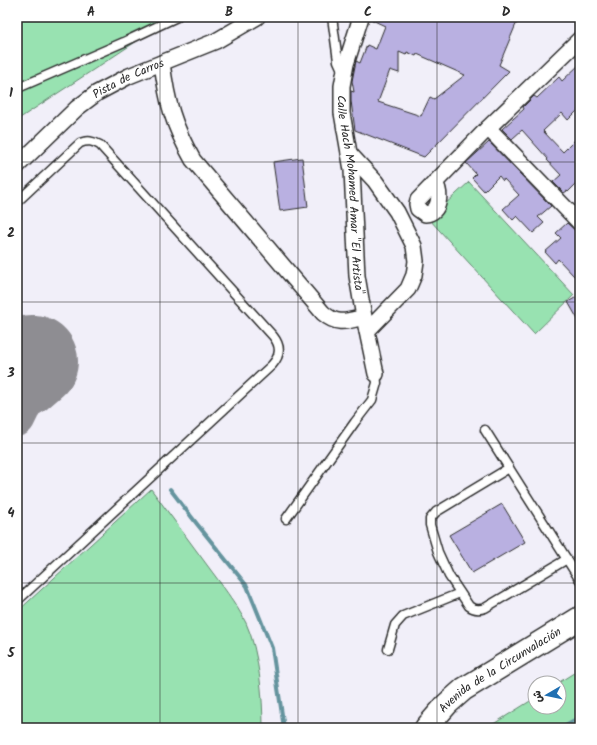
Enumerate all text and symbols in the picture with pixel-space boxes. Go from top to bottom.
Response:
text: A [87,2,95,23]
text: B [225,2,233,23]
text: C [364,2,372,23]
text: D [502,2,511,23]
street label: Pista de Carros [88,54,167,103]
text: 1 [9,83,13,104]
street label: Calle Hach Mohamed Amar "El Artista" [332,95,369,296]
text: 2 [7,223,15,244]
text: 3 [6,363,15,384]
text: 4 [7,503,15,524]
street label: Avenida de la Circunvalación [434,623,565,717]
text: 5 [7,643,16,664]
north arrow [527,675,567,715]
text: ش [528,689,548,704]

